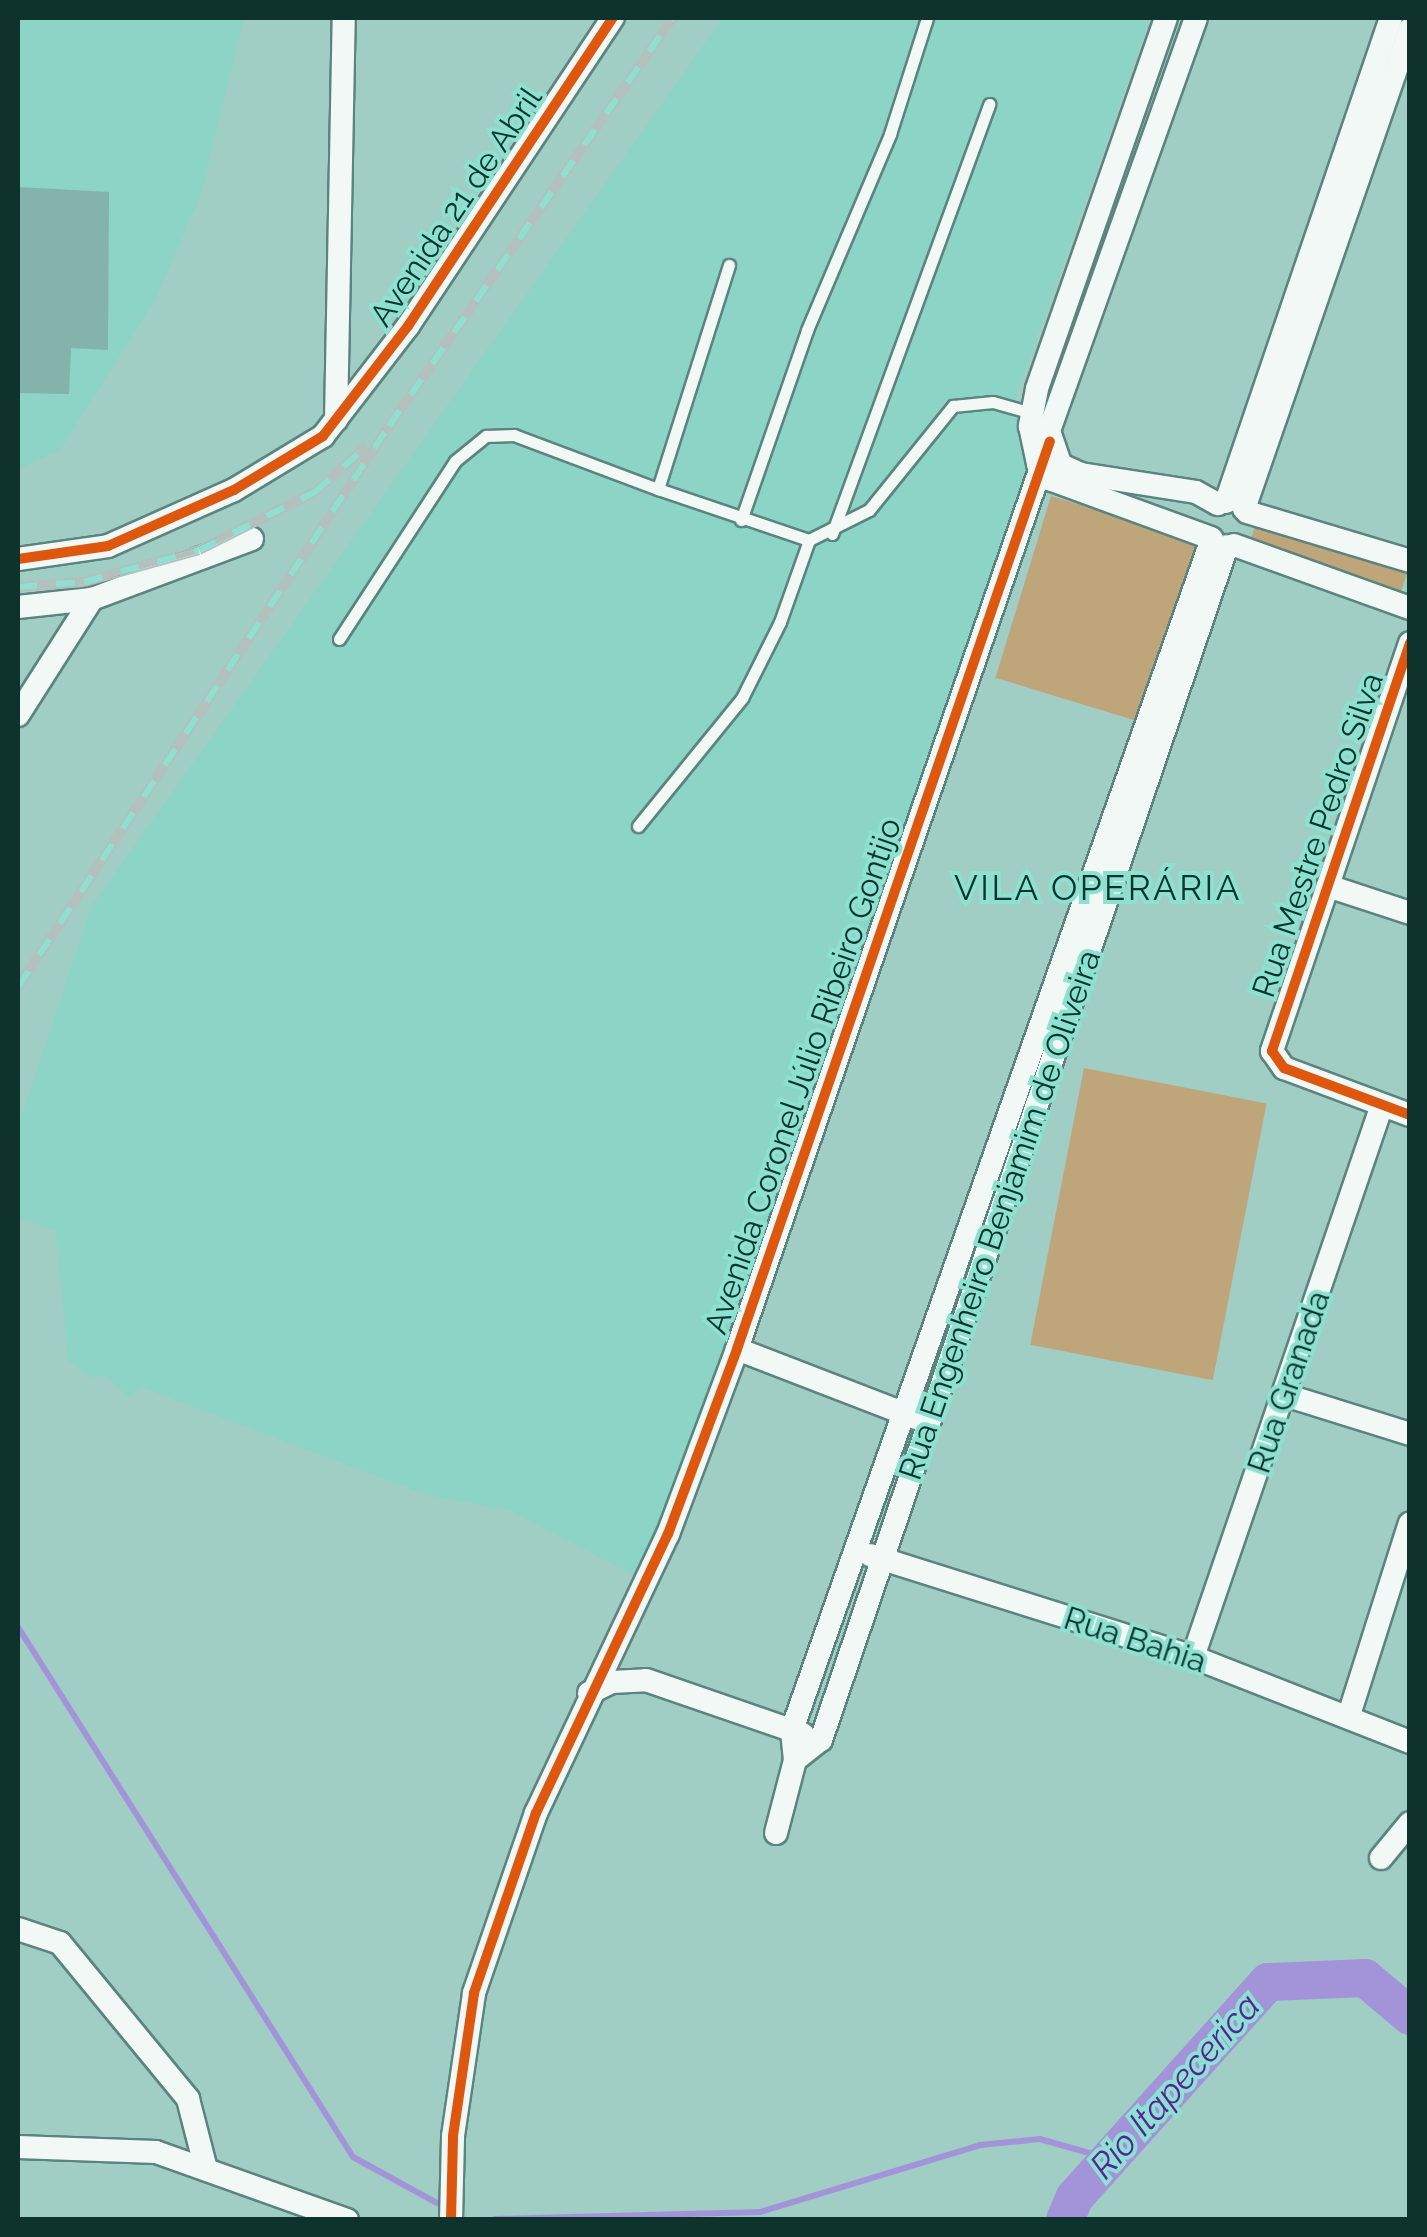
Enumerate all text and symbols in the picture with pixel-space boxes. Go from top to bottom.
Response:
street label: Avenida 21 de Abril [362,80,550,334]
street label: Rua Mestre Pedro Silva [1244,668,1392,1002]
street label: Avenida Coronel Júlio Ribeiro Gontijo [696,812,910,1340]
district label: VILA OPERÁRIA [954,867,1242,909]
street label: Rua Engenheiro Benjamim de Oliveira [891,945,1109,1485]
street label: Rua Granada [1240,1286,1338,1478]
street label: Rua Bahia [1059,1599,1211,1681]
water label: Rio Itapecerica [1081,1985,1269,2187]

